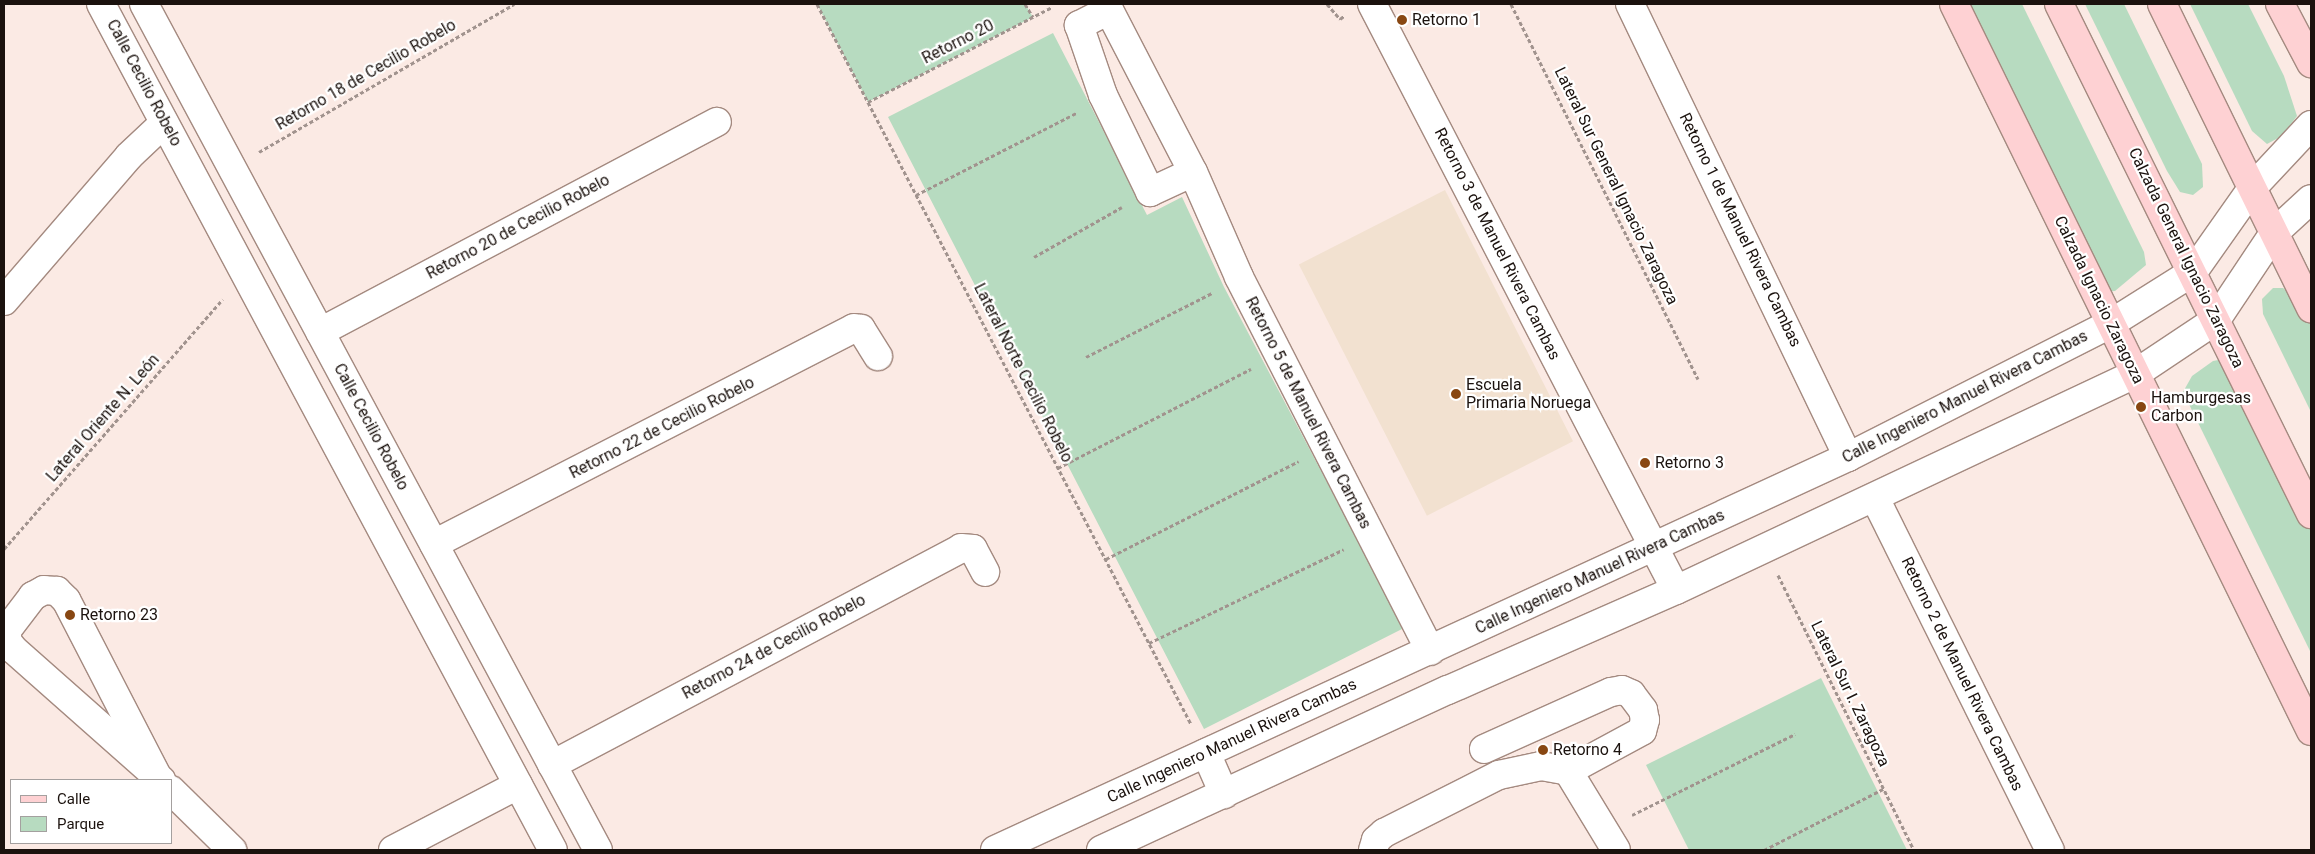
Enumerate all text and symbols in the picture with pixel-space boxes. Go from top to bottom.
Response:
place label: Retorno 1 [1412,10,1481,30]
marker: Retorno 1 [1396,14,1408,26]
street label: Retorno 18 de Cecilio Robelo [273,15,459,135]
street label: Calle Cecilio Robelo [102,16,186,150]
street label: Retorno 20 [919,16,997,68]
street label: Lateral Sur General Ignacio Zaragoza [1550,64,1682,308]
street label: Retorno 1 de Manuel Rivera Cambas [1675,110,1805,350]
street label: Retorno 3 de Manuel Rivera Cambas [1430,125,1564,363]
street label: Calzada General Ignacio Zaragoza [2124,145,2248,371]
street label: Retorno 20 de Cecilio Robelo [423,170,613,284]
street label: Calzada Ignacio Zaragoza [2050,213,2148,387]
street label: Lateral Norte Cecilio Robelo [969,280,1077,466]
street label: Retorno 5 de Manuel Rivera Cambas [1241,294,1375,532]
street label: Calle Ingeniero Manuel Rivera Cambas [1839,326,2091,468]
street label: Lateral Oriente N. León [42,350,164,486]
street label: Calle Cecilio Robelo [329,360,413,494]
street label: Retorno 22 de Cecilio Robelo [566,373,758,483]
place label: Escuela Primaria Noruega [1466,375,1591,413]
marker: Escuela Primaria Noruega [1450,388,1462,400]
place label: Hamburgesas Carbon [2151,388,2251,426]
marker: Hamburgesas Carbon [2135,401,2147,413]
place label: Retorno 3 [1655,453,1724,473]
marker: Retorno 3 [1639,457,1651,469]
street label: Calle Ingeniero Manuel Rivera Cambas [1472,506,1728,638]
street label: Retorno 2 de Manuel Rivera Cambas [1897,554,2027,794]
street label: Retorno 24 de Cecilio Robelo [679,590,869,704]
place label: Retorno 23 [80,605,158,625]
marker: Retorno 23 [64,609,76,621]
street label: Lateral Sur I. Zaragoza [1806,618,1894,770]
street label: Calle Ingeniero Manuel Rivera Cambas [1104,675,1360,807]
place label: Retorno 4 [1553,740,1622,760]
marker: Retorno 4 [1537,744,1549,756]
legend [10,779,172,844]
text: Calle [57,790,90,808]
text: Parque [57,815,104,833]

